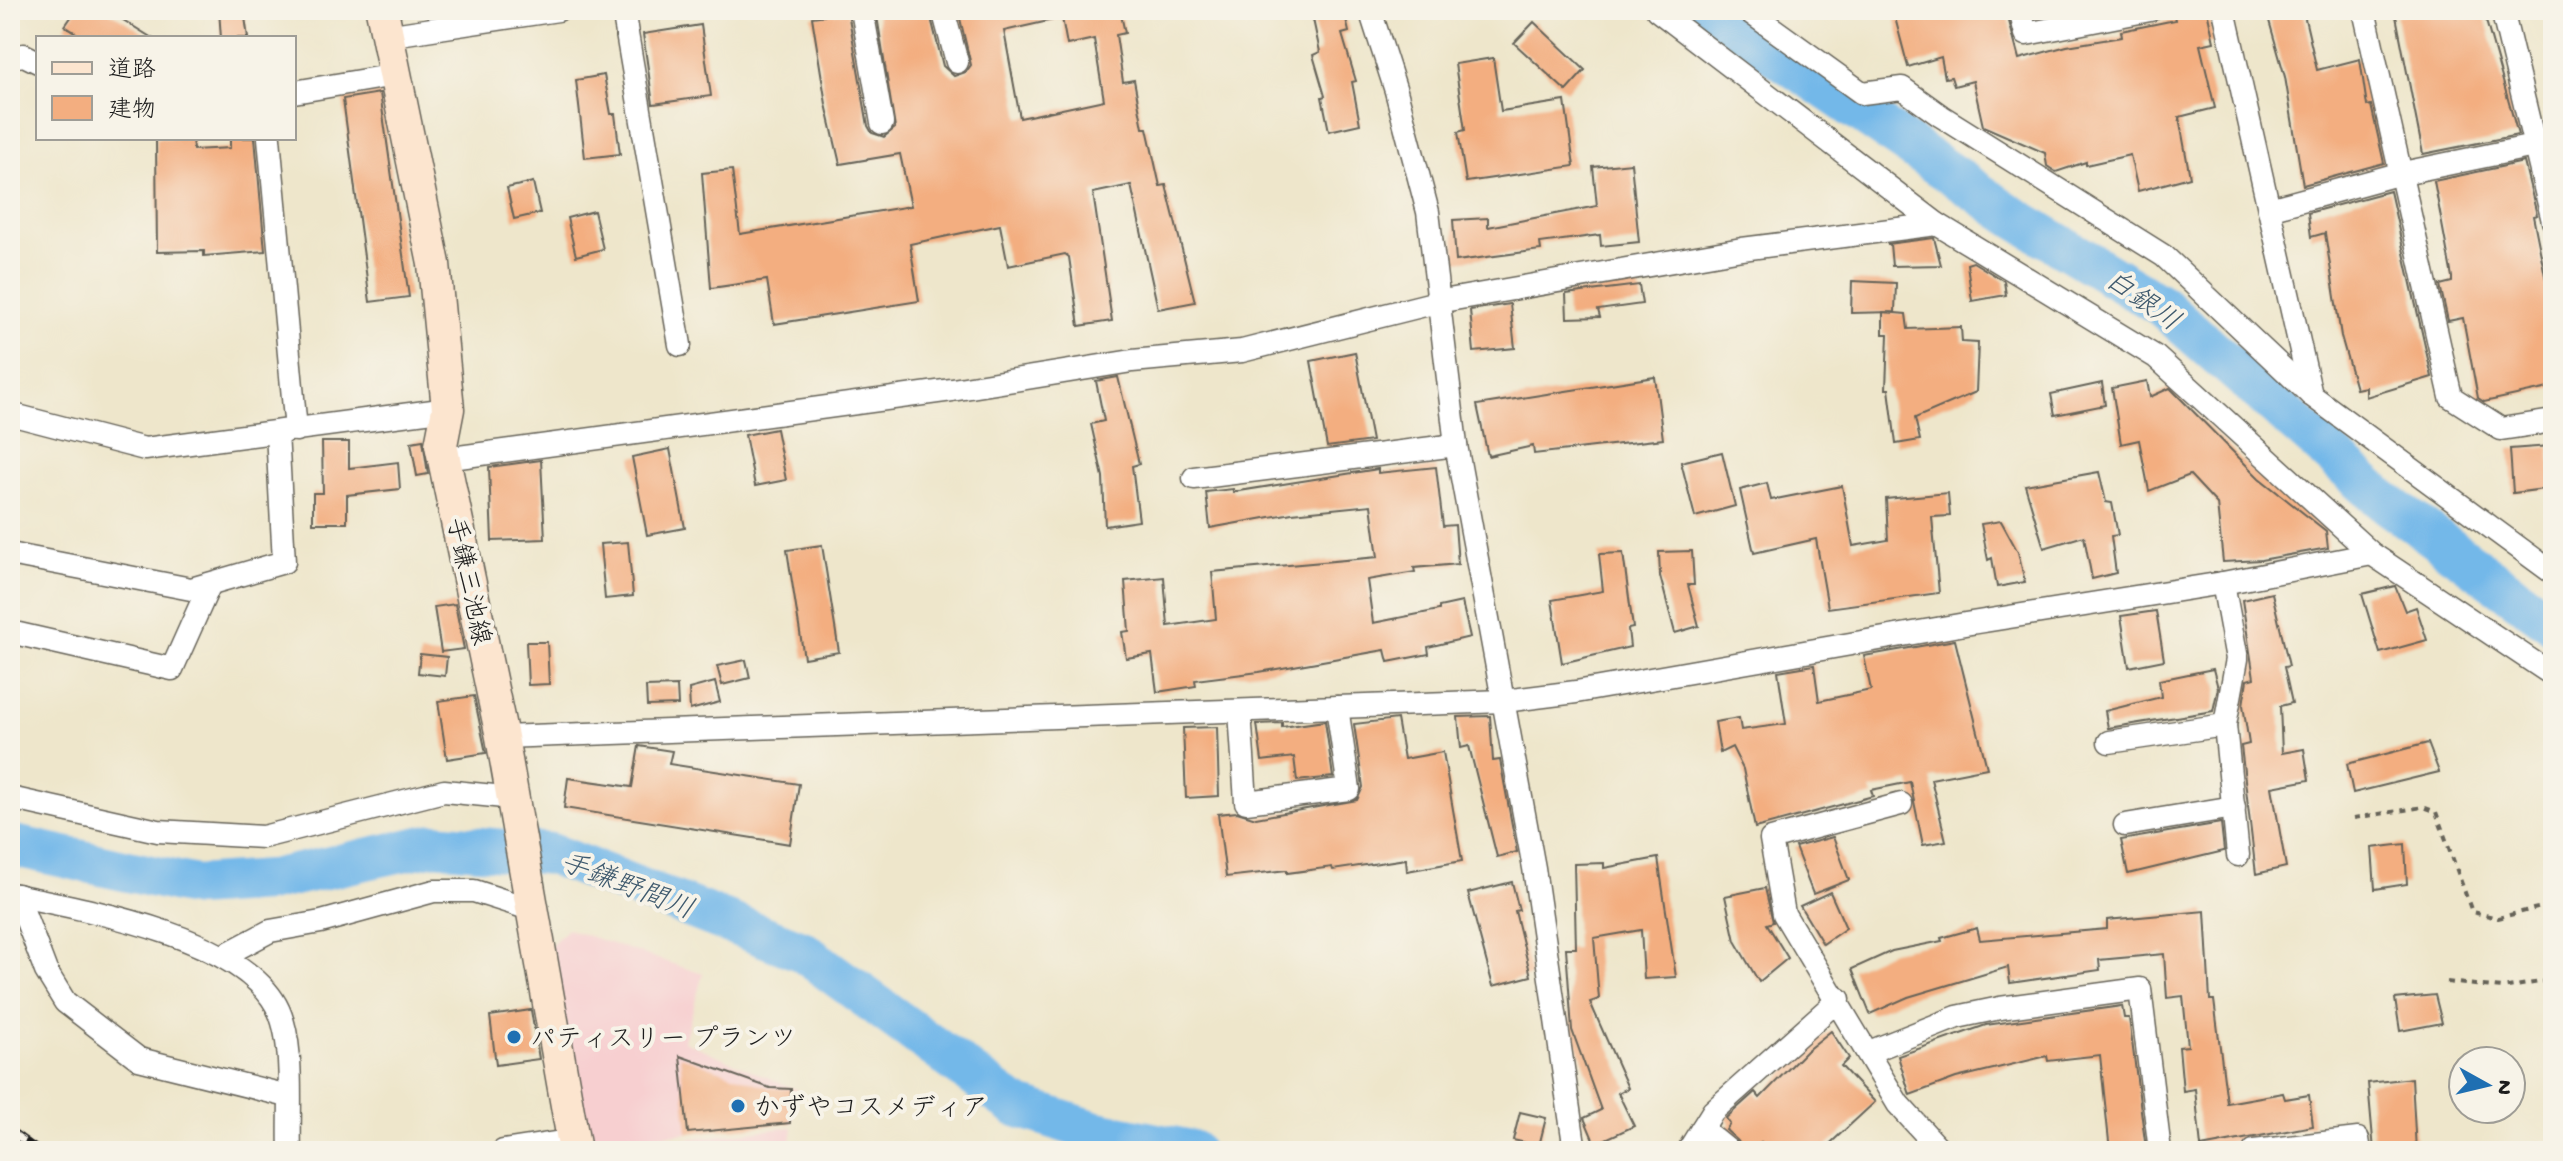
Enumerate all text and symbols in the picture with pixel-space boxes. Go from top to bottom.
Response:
legend [36,36,296,140]
text: 道路 [108,56,156,86]
text: 建物 [108,96,156,126]
water label: 白銀川 [2098,264,2186,340]
street label: 手鎌三池線 [437,515,495,649]
water label: 手鎌野間川 [555,847,698,929]
place label: パティスリー プランツ [530,1025,796,1057]
marker: パティスリー プランツ [505,1028,523,1046]
north arrow [2447,1045,2527,1125]
text: N [2489,1078,2517,1096]
place label: かずやコスメディア [754,1093,988,1126]
marker: かずやコスメディア [729,1097,747,1115]

